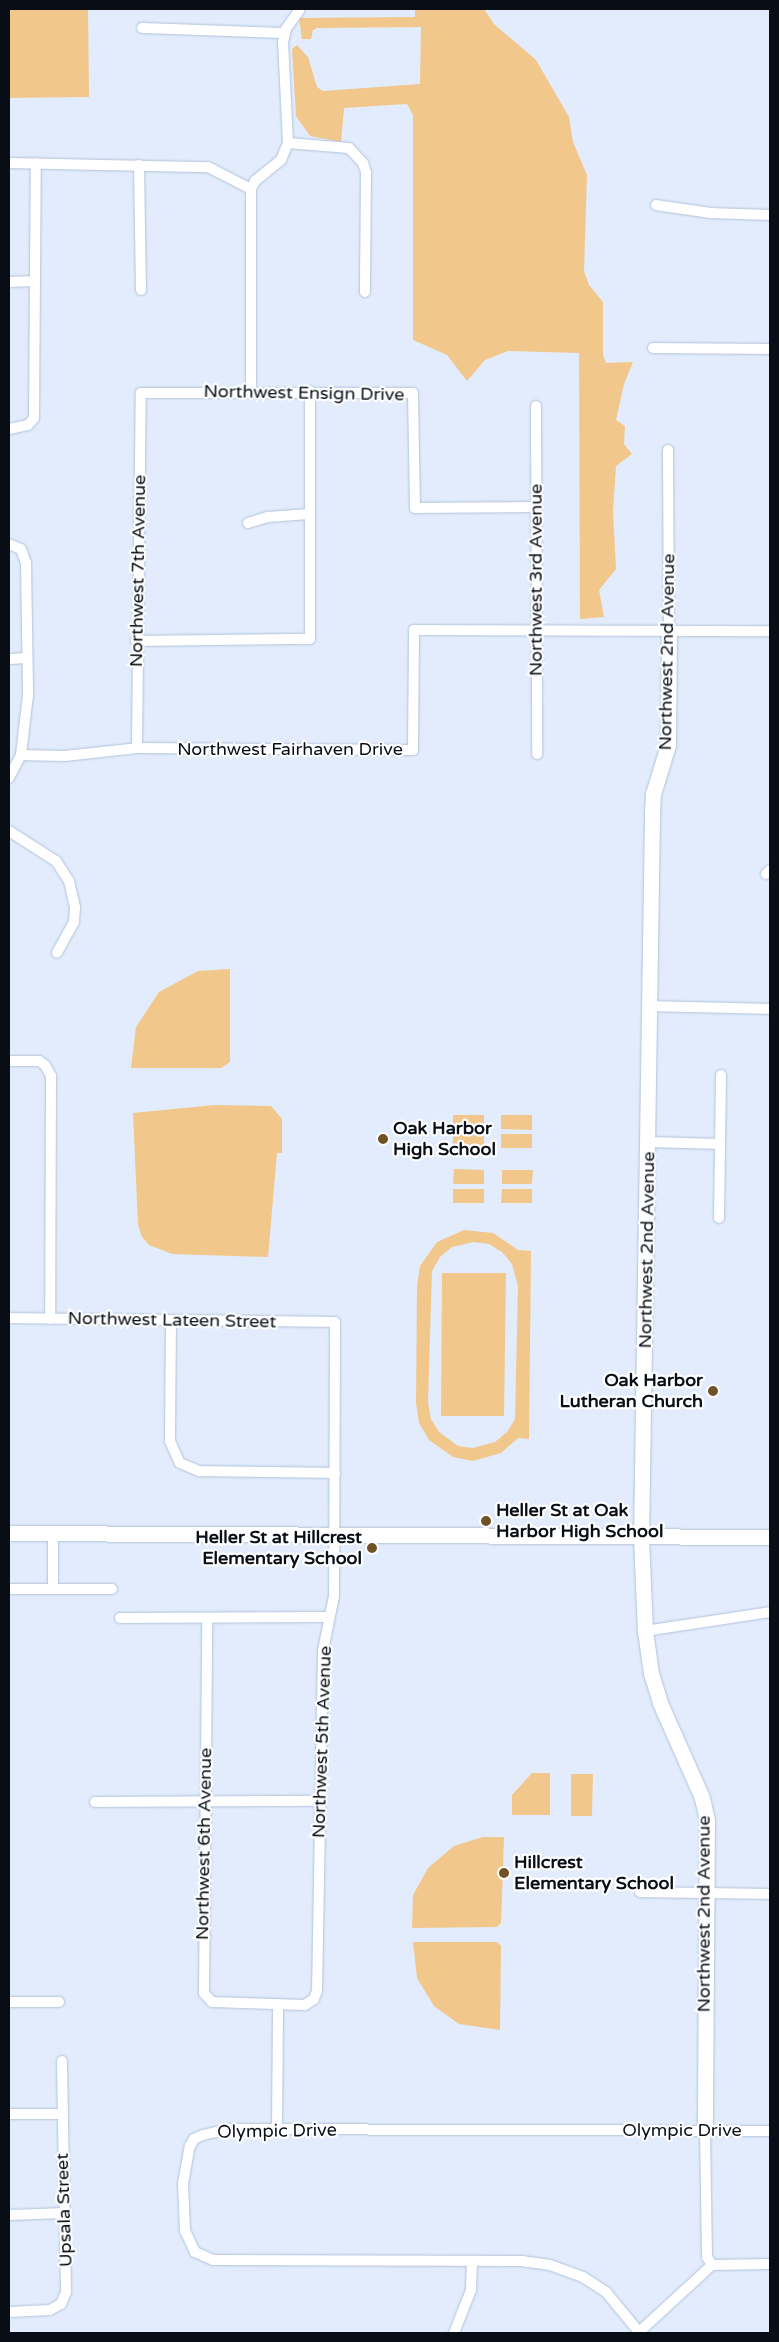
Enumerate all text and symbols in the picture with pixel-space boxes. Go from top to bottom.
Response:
street label: Northwest Ensign Drive [203,380,405,406]
street label: Northwest 7th Avenue [126,475,150,667]
street label: Northwest 3rd Avenue [525,484,547,676]
street label: Northwest 2nd Avenue [654,553,680,751]
street label: Northwest Fairhaven Drive [177,738,403,760]
place label: Oak Harbor High School [393,1118,496,1160]
marker: Oak Harbor High School [377,1133,389,1145]
street label: Northwest 2nd Avenue [634,1151,660,1349]
street label: Northwest Lateen Street [68,1307,276,1333]
place label: Oak Harbor Lutheran Church [559,1370,703,1412]
marker: Oak Harbor Lutheran Church [707,1385,719,1397]
place label: Heller St at Oak Harbor High School [496,1500,663,1542]
marker: Heller St at Oak Harbor High School [480,1515,492,1527]
place label: Heller St at Hillcrest Elementary School [195,1527,362,1570]
marker: Heller St at Hillcrest Elementary School [366,1542,378,1554]
street label: Northwest 5th Avenue [308,1645,336,1839]
street label: Northwest 6th Avenue [192,1748,216,1940]
street label: Northwest 2nd Avenue [693,1816,715,2012]
place label: Hillcrest Elementary School [514,1852,674,1895]
marker: Hillcrest Elementary School [498,1867,510,1879]
street label: Olympic Drive [217,2119,337,2143]
street label: Olympic Drive [622,2119,742,2141]
street label: Upsala Street [51,2153,77,2267]

